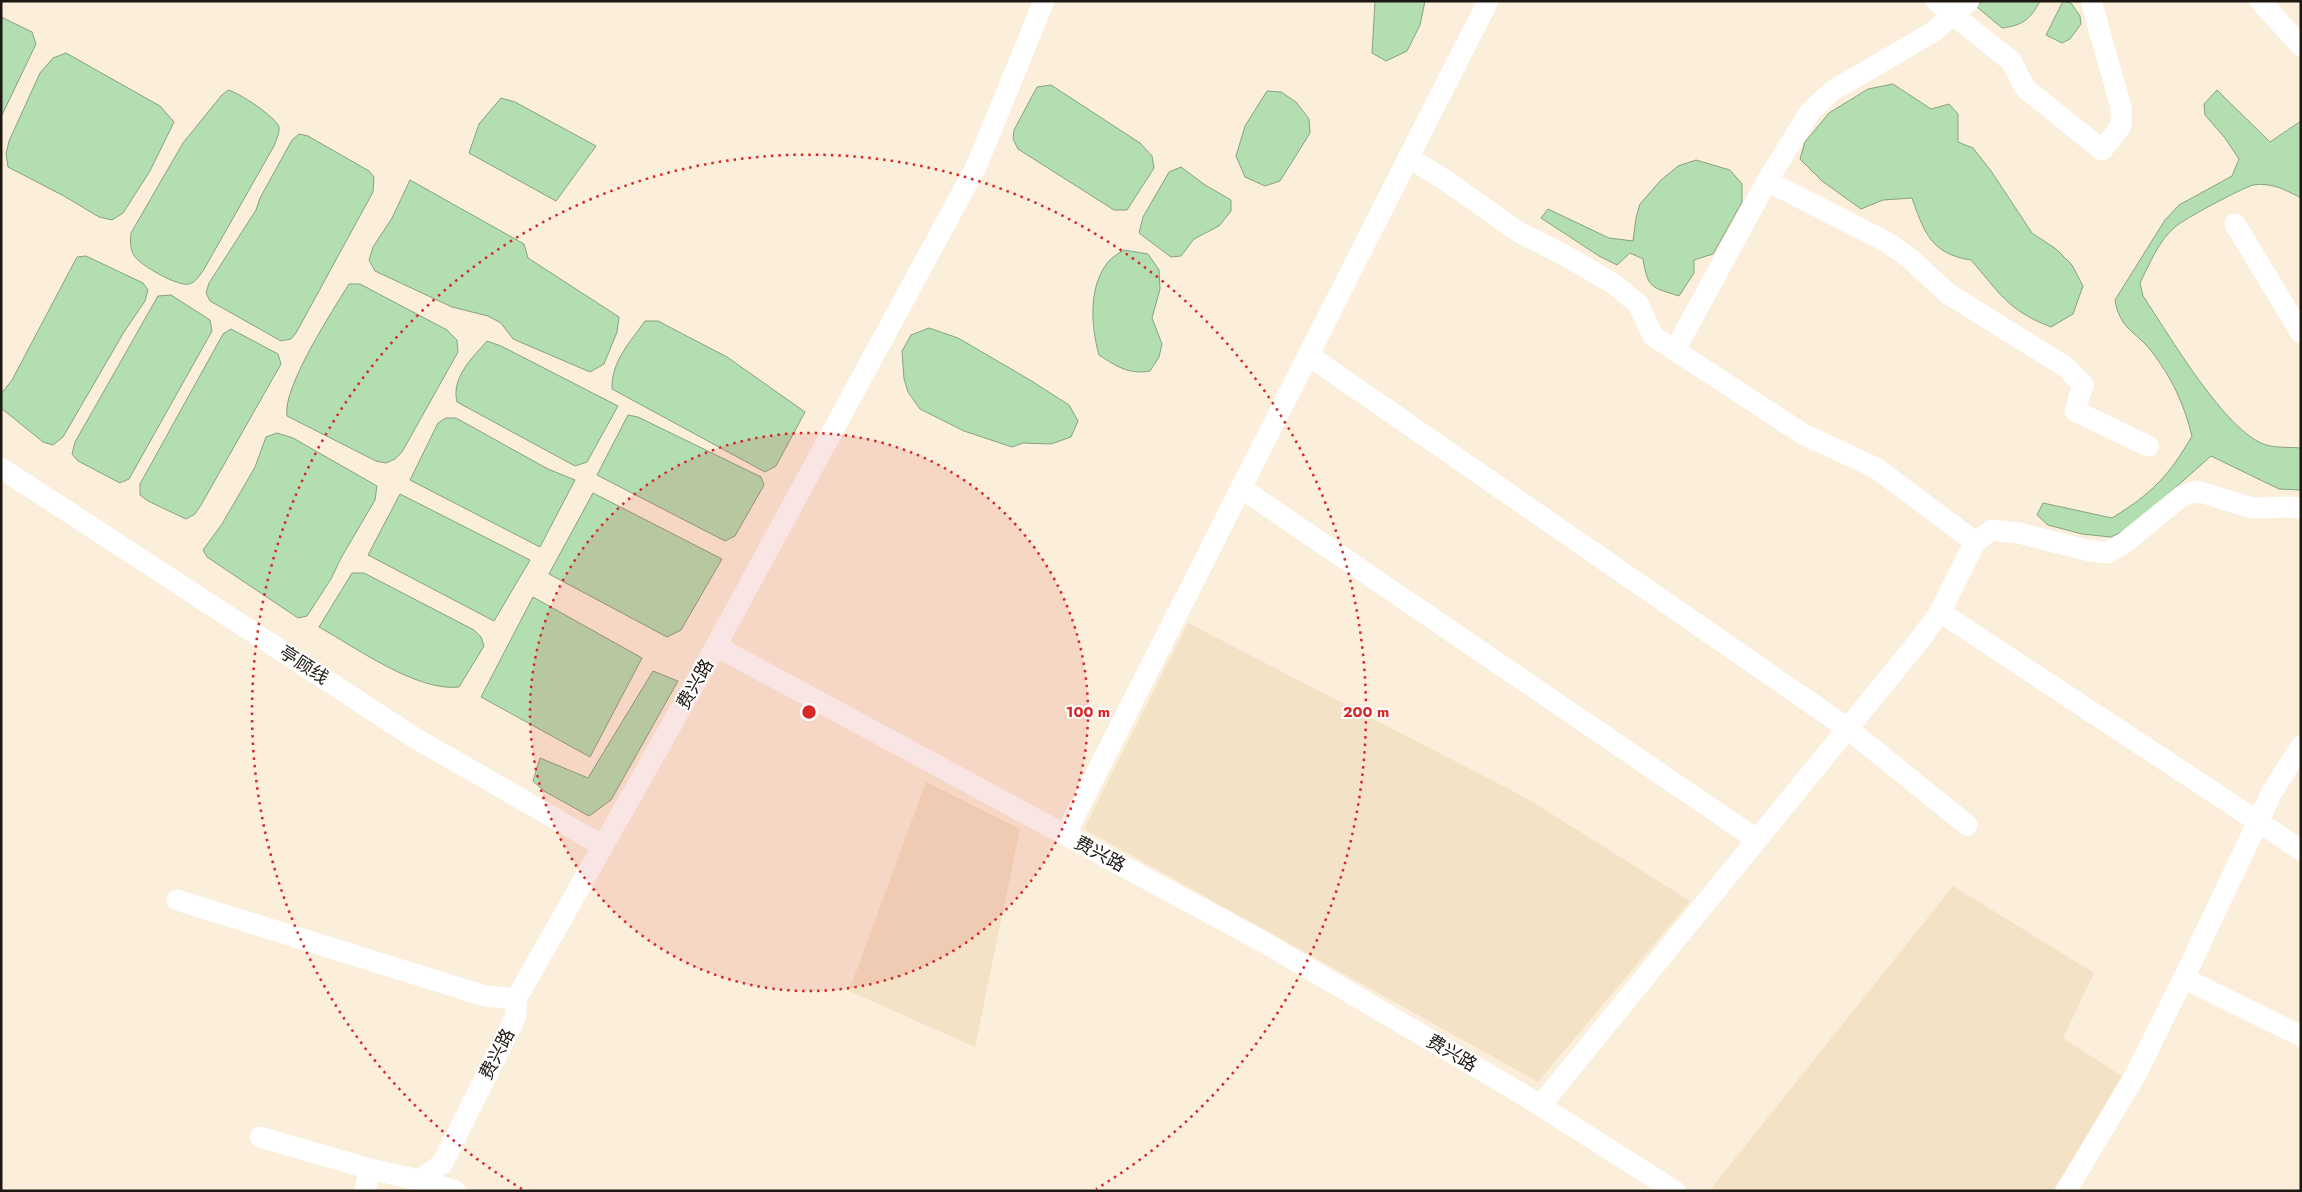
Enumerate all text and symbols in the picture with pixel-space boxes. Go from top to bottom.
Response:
street label: 亭顾线 [274,639,334,691]
street label: 费兴路 [670,654,720,714]
text: 100 m [1066,701,1110,723]
text: 200 m [1343,701,1389,723]
centre of rings [800,703,818,721]
street label: 费兴路 [1070,830,1130,878]
street label: 费兴路 [473,1024,521,1084]
street label: 费兴路 [1422,1028,1482,1078]

